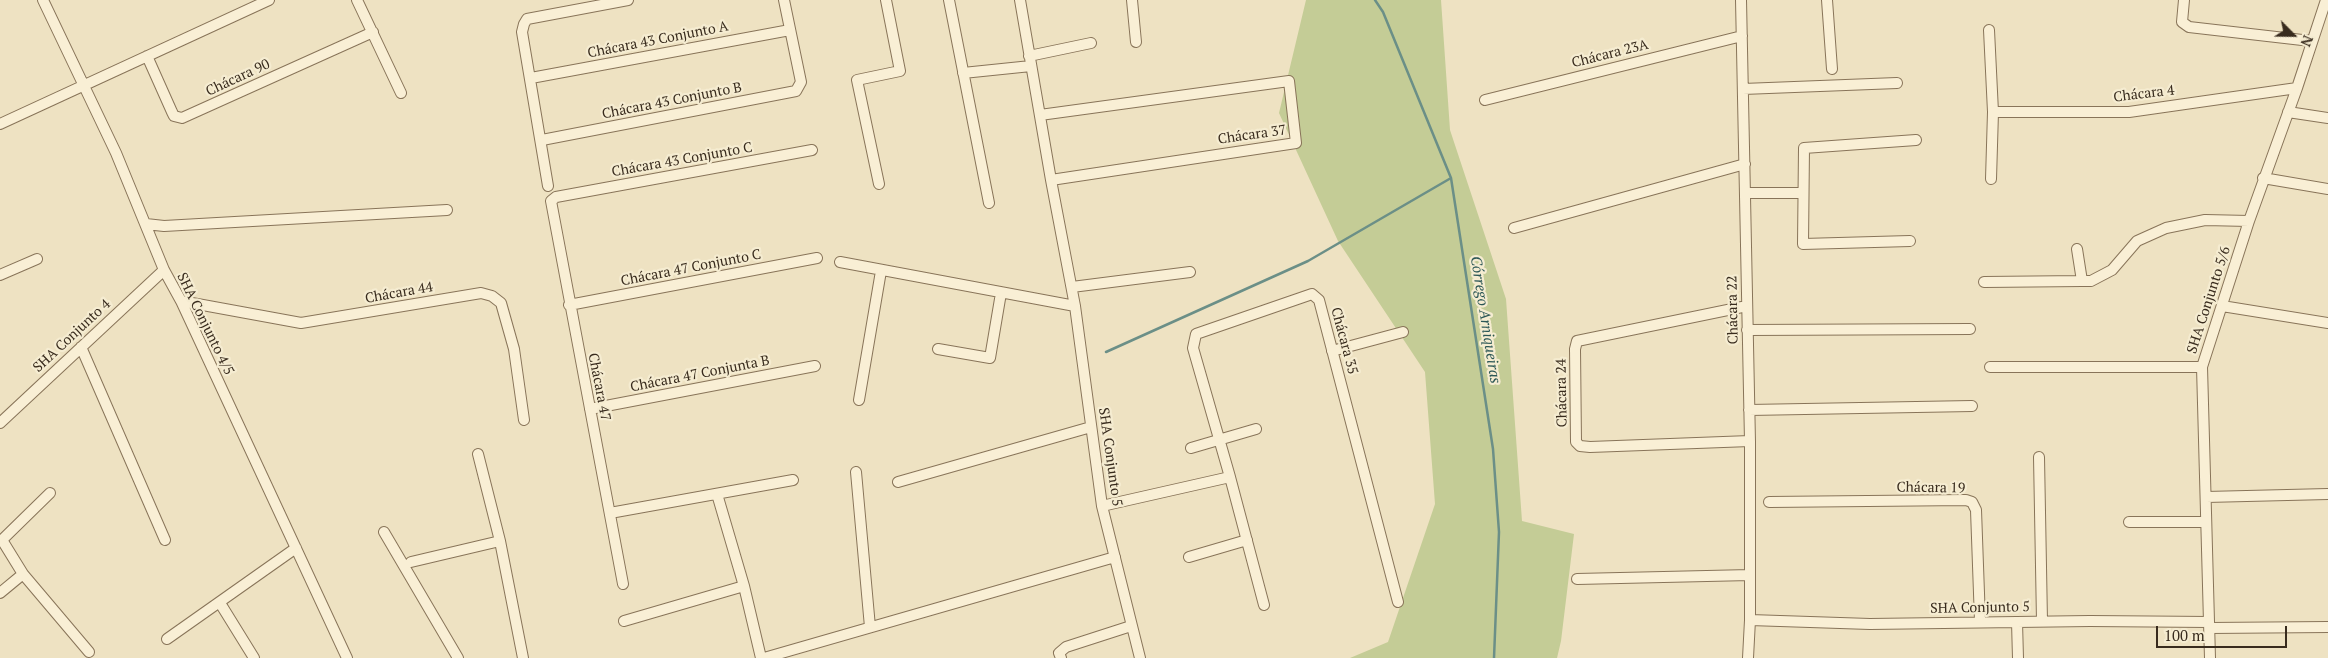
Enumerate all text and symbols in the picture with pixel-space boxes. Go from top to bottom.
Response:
north arrow [2268,10,2318,60]
street label: Chácara 43 Conjunto A [586,18,730,62]
text: N [2296,32,2318,50]
street label: Chácara 23A [1570,36,1650,72]
street label: Chácara 90 [203,56,273,100]
street label: Chácara 43 Conjunto B [601,79,743,123]
street label: Chácara 4 [2113,82,2175,106]
street label: Chácara 37 [1217,122,1287,148]
street label: Chácara 43 Conjunto C [610,139,754,181]
street label: SHA Conjunto 5/6 [2184,244,2234,356]
street label: Chácara 47 Conjunto C [619,246,763,290]
water label: Córrego Arniqueiras [1466,255,1504,385]
street label: SHA Conjunto 4/5 [173,270,237,378]
street label: Chácara 22 [1724,276,1742,344]
street label: Chácara 44 [364,279,434,307]
street label: SHA Conjunto 4 [30,296,114,376]
street label: Chácara 35 [1327,306,1361,376]
street label: Chácara 47 [584,352,614,422]
street label: Chácara 47 Conjunta B [629,352,771,396]
street label: Chácara 24 [1553,359,1571,427]
street label: SHA Conjunto 5 [1095,407,1125,507]
street label: Chácara 19 [1897,479,1965,497]
street label: SHA Conjunto 5 [1930,599,2030,617]
scale bar [2158,616,2289,648]
text: 100 m [2164,625,2205,645]

